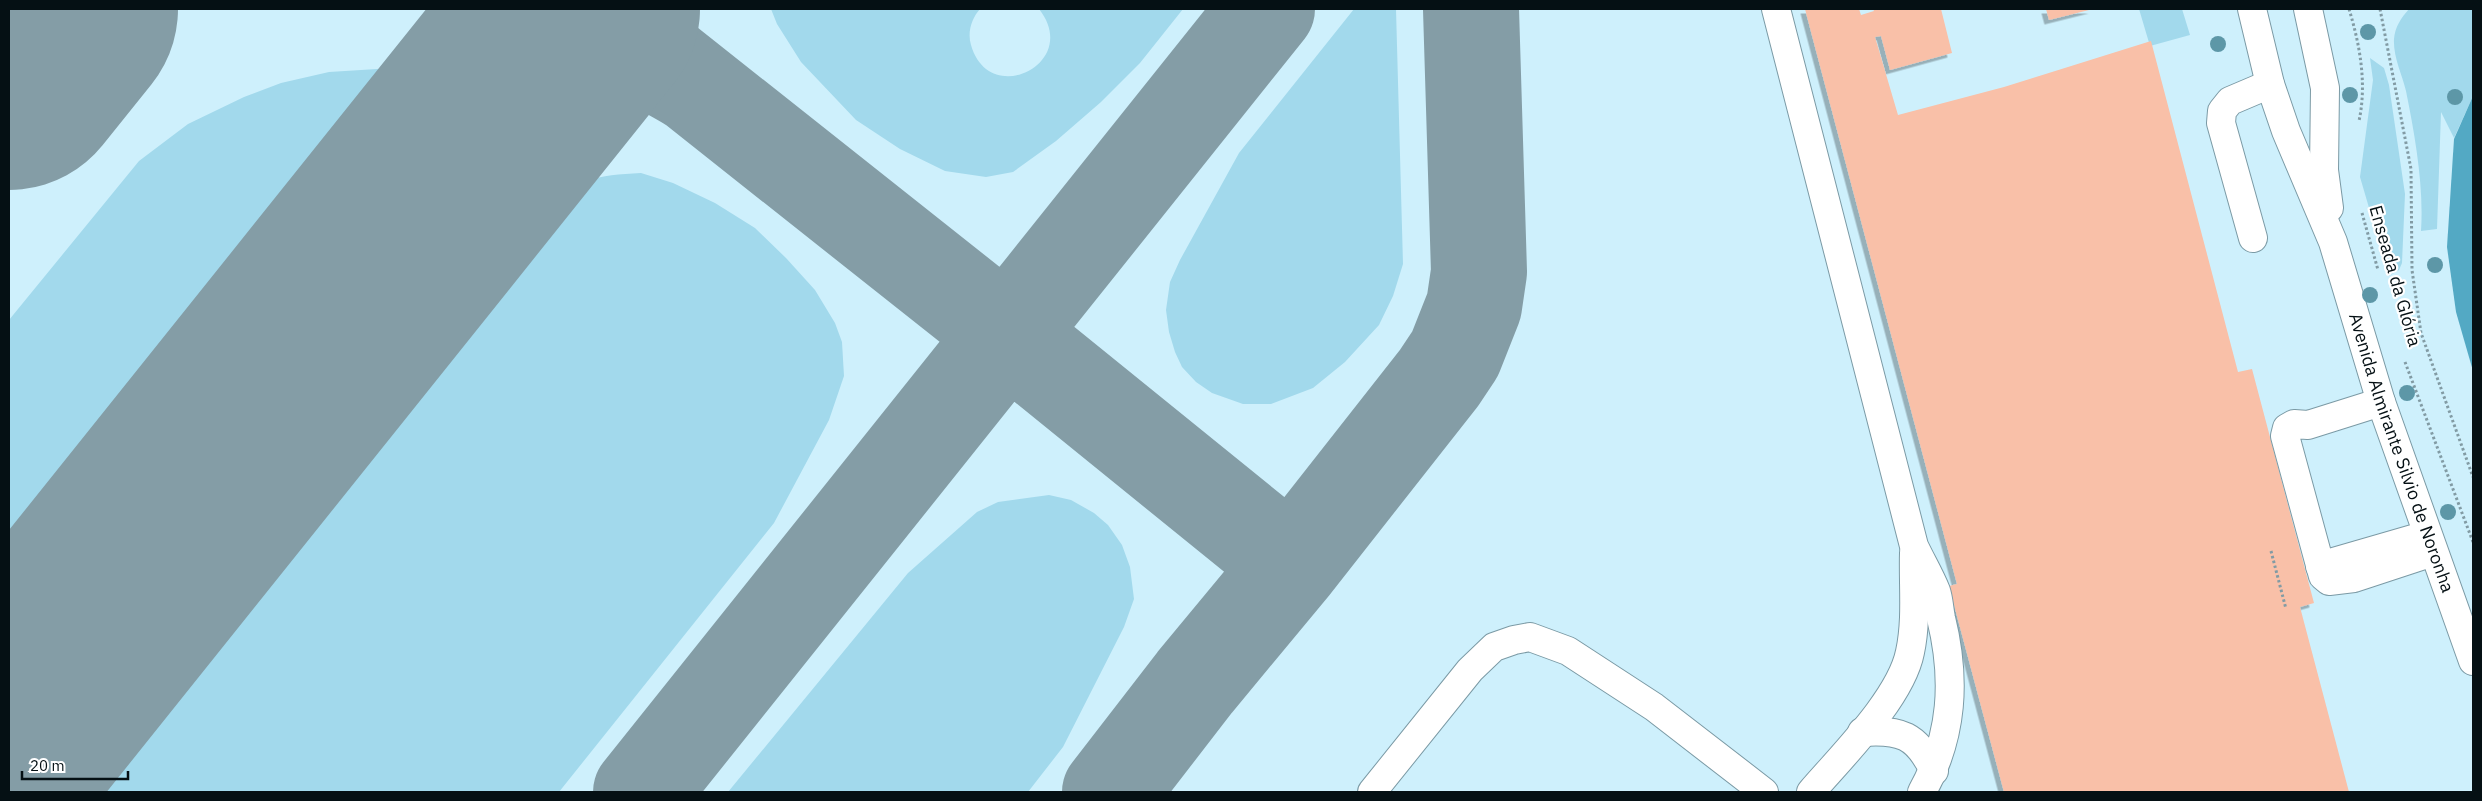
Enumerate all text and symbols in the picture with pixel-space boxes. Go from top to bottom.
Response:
street label: Enseada da Glória [2364,203,2427,349]
street label: Avenida Almirante Silvio de Noronha [2344,310,2460,596]
scale bar [22,748,129,780]
text: 20 m [30,756,65,775]

